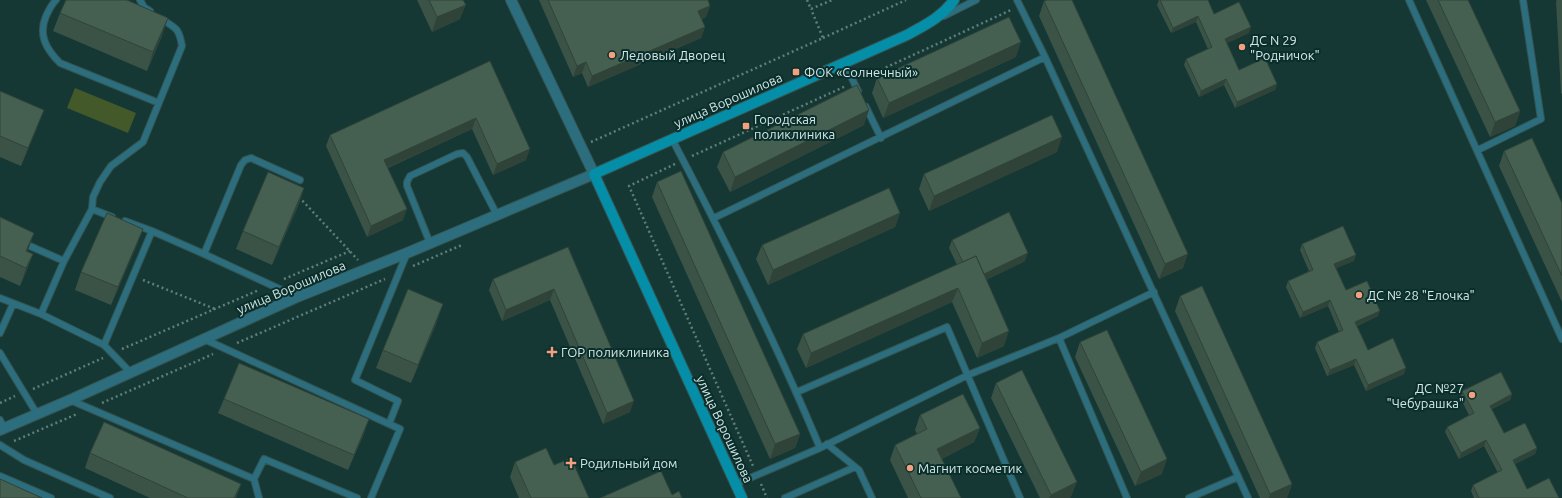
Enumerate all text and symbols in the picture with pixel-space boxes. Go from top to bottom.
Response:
place label: ДС N 29 "Родничок" [1250,33,1320,62]
marker: ДС N 29 "Родничок" [1237,42,1247,52]
place label: Ледовый Дворец [620,48,726,62]
marker: Ледовый Дворец [607,50,617,60]
place label: ФОК «Солнечный» [804,65,918,79]
marker: ФОК «Солнечный» [791,67,801,77]
street label: улица Ворошилова [672,70,784,130]
place label: Городская поликлиника [754,112,835,141]
marker: Городская поликлиника [741,121,751,131]
street label: улица Ворошилова [234,258,348,316]
place label: ДС № 28 "Елочка" [1367,288,1475,302]
marker: ДС № 28 "Елочка" [1354,290,1364,300]
place label: ГОР поликлиника [561,345,669,359]
marker: ГОР поликлиника [546,346,558,358]
street label: улица Ворошилова [694,373,756,485]
place label: ДС №27 "Чебурашка" [1387,381,1464,410]
marker: ДС №27 "Чебурашка" [1467,390,1477,400]
place label: Родильный дом [580,456,678,470]
marker: Родильный дом [565,457,577,469]
place label: Магнит косметик [918,461,1022,475]
marker: Магнит косметик [905,463,915,473]

